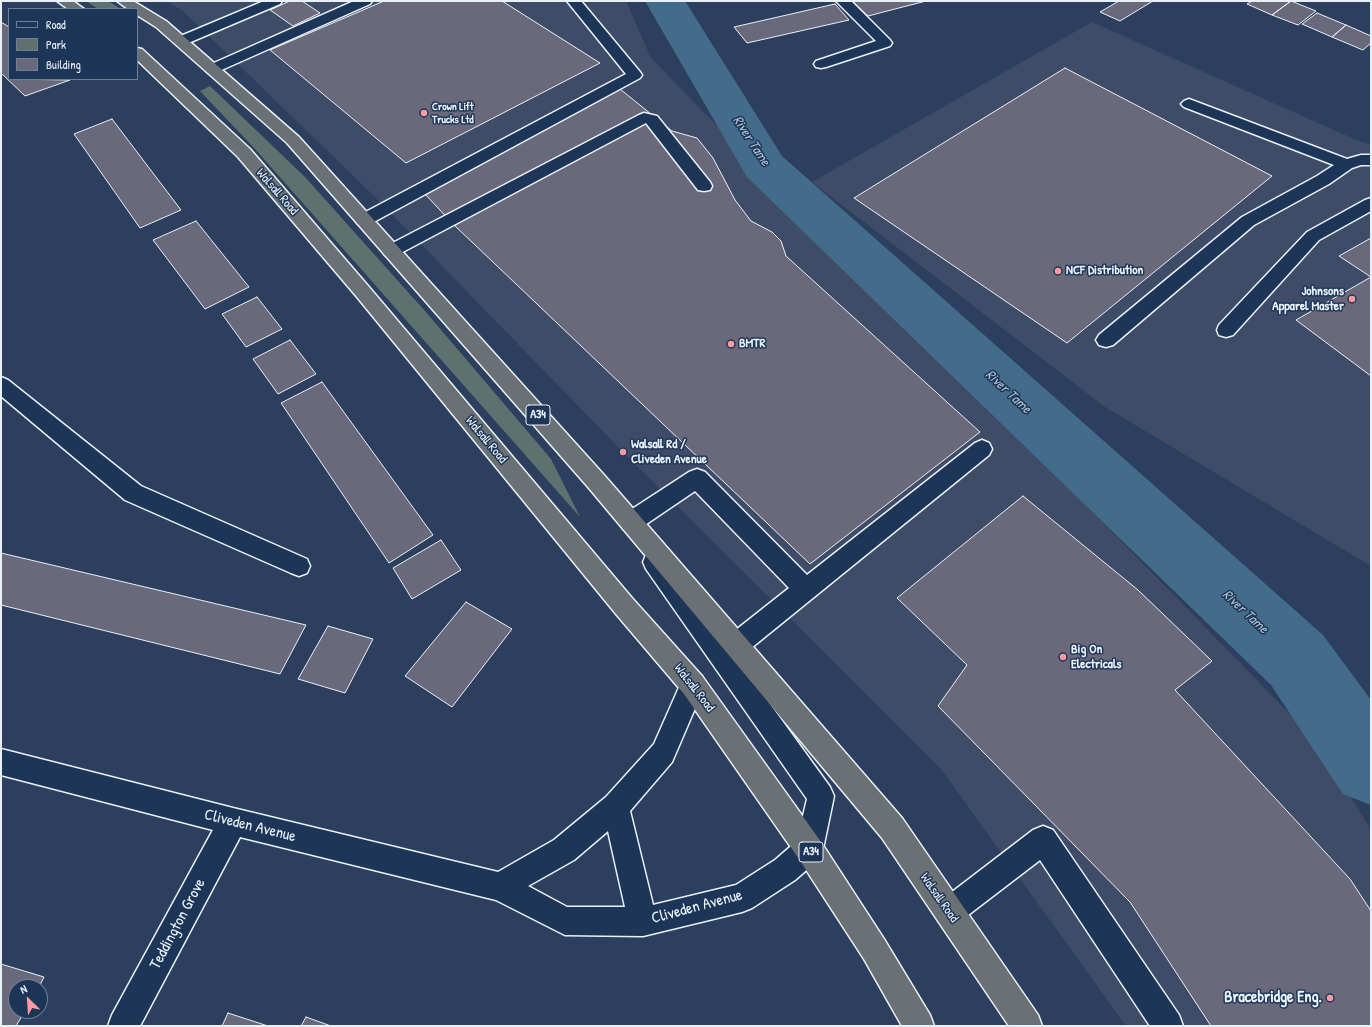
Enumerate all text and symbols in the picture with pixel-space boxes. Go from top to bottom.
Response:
legend [8,8,138,80]
text: Road [46,16,66,33]
text: Park [46,36,66,53]
text: Building [46,56,81,73]
place label: Crown Lift Trucks Ltd [432,100,474,126]
marker: Crown Lift Trucks Ltd [419,108,429,118]
water label: River Tame [729,113,773,169]
street label: Walsall Road [253,166,301,218]
place label: NCF Distribution [1066,263,1143,279]
marker: NCF Distribution [1053,266,1063,276]
place label: Johnsons Apparel Master [1272,284,1344,315]
marker: Johnsons Apparel Master [1347,294,1357,304]
place label: BMTR [739,336,765,352]
marker: BMTR [726,339,736,349]
water label: River Tame [982,367,1034,417]
road number: A34 [526,405,550,425]
street label: Walsall Road [462,413,510,467]
place label: Walsall Rd / Cliveden Avenue [631,437,707,468]
marker: Walsall Rd / Cliveden Avenue [618,447,628,457]
water label: River Tame [1219,587,1271,637]
place label: Big On Electricals [1071,642,1121,673]
marker: Big On Electricals [1058,652,1068,662]
street label: Walsall Road [670,661,718,715]
street label: Cliveden Avenue [202,805,298,847]
road number: A34 [799,842,823,862]
street label: Walsall Road [916,870,962,926]
street label: Teddington Grove [146,875,210,973]
street label: Cliveden Avenue [649,886,745,928]
north arrow [8,979,48,1019]
text: N [18,981,29,997]
place label: Bracebridge Eng. [1224,988,1322,1008]
marker: Bracebridge Eng. [1325,993,1335,1003]

